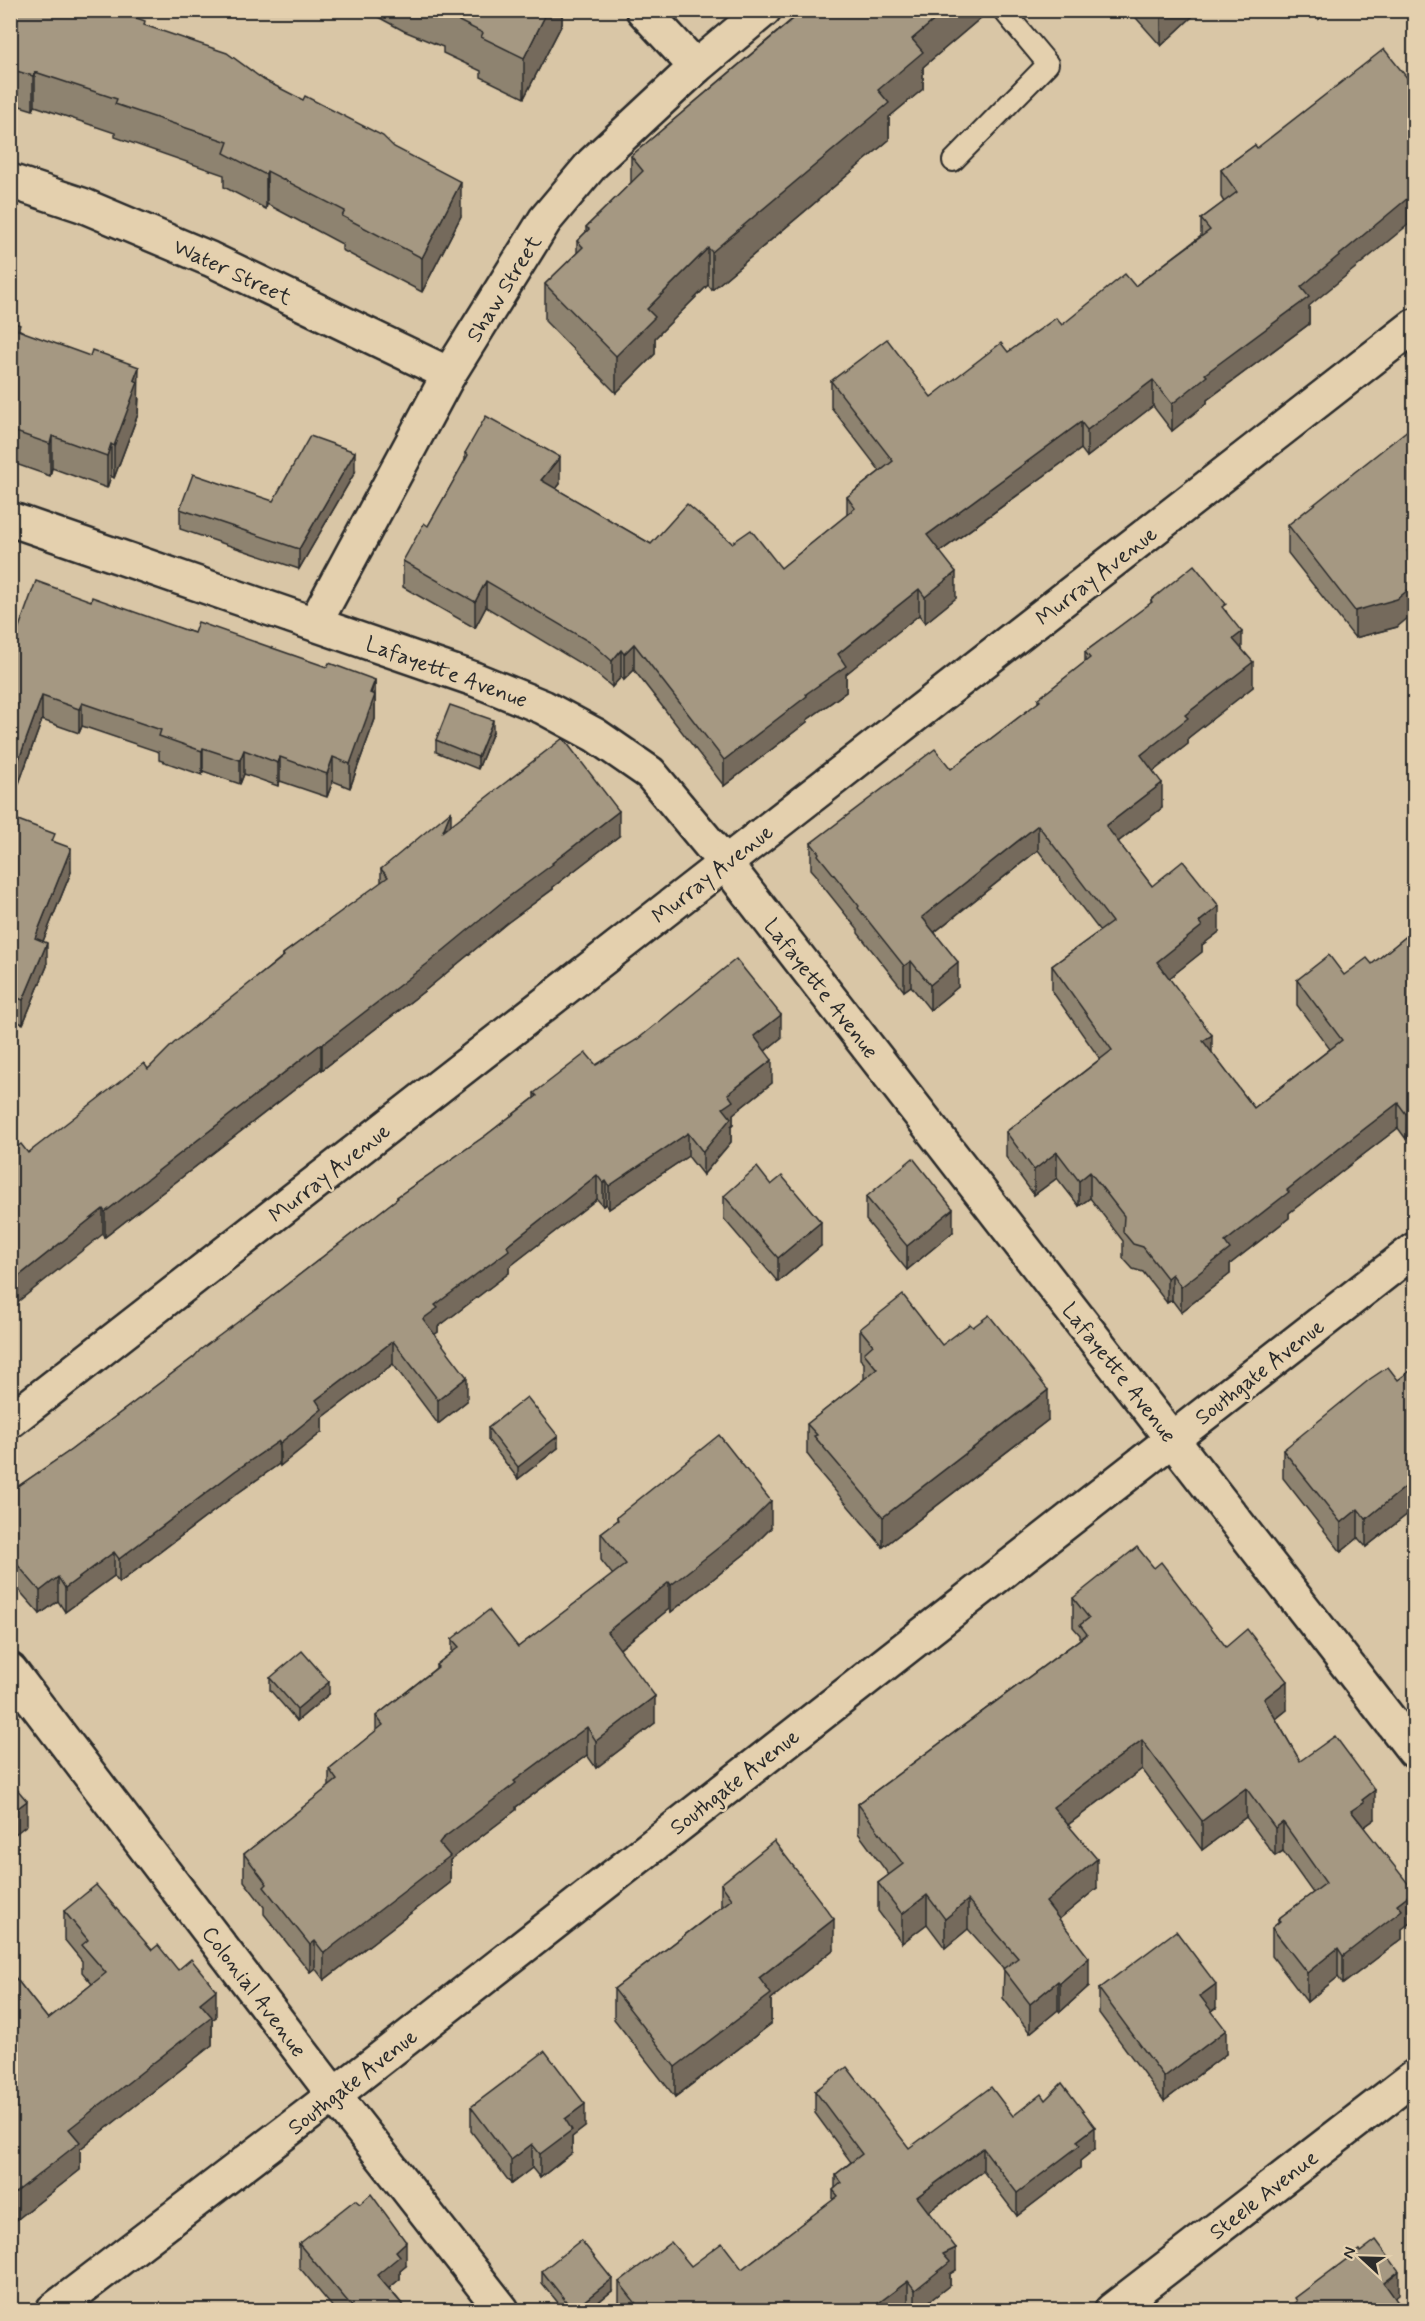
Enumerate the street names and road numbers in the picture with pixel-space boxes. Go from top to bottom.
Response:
street label: Shaw Street [461,230,549,348]
street label: Water Street [168,233,296,313]
street label: Murray Avenue [1031,520,1164,633]
street label: Lafayette Avenue [361,631,531,715]
street label: Murray Avenue [647,818,780,931]
street label: Lafayette Avenue [757,913,884,1065]
street label: Murray Avenue [264,1117,397,1230]
street label: Lafayette Avenue [1055,1297,1182,1449]
street label: Southgate Avenue [1190,1313,1331,1433]
street label: Southgate Avenue [665,1723,806,1843]
street label: Colonial Avenue [195,1921,312,2063]
street label: Southgate Avenue [283,2023,424,2143]
street label: Steele Avenue [1204,2144,1325,2247]

